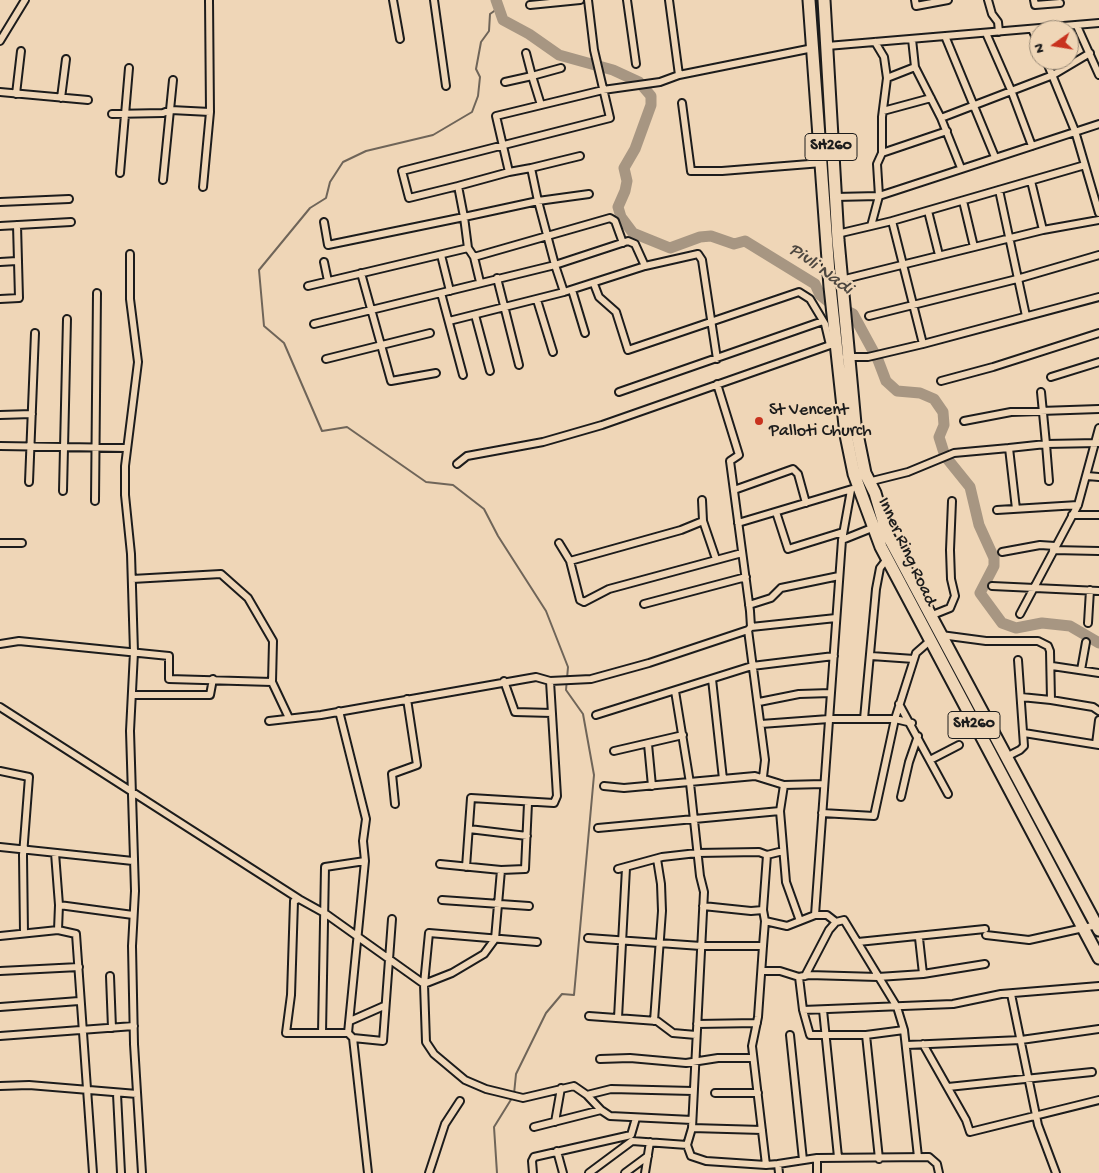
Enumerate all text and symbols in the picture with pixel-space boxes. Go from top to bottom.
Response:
north arrow [1029,20,1079,70]
text: N [1031,42,1049,55]
road number: SH260 [805,134,857,160]
water label: Pivli Nadi [783,239,857,301]
place label: St Vencent Palloti Church [769,400,872,442]
marker: St Vencent Palloti Church [753,415,765,427]
street label: Inner Ring Road [871,494,941,610]
road number: SH260 [948,712,1000,738]

